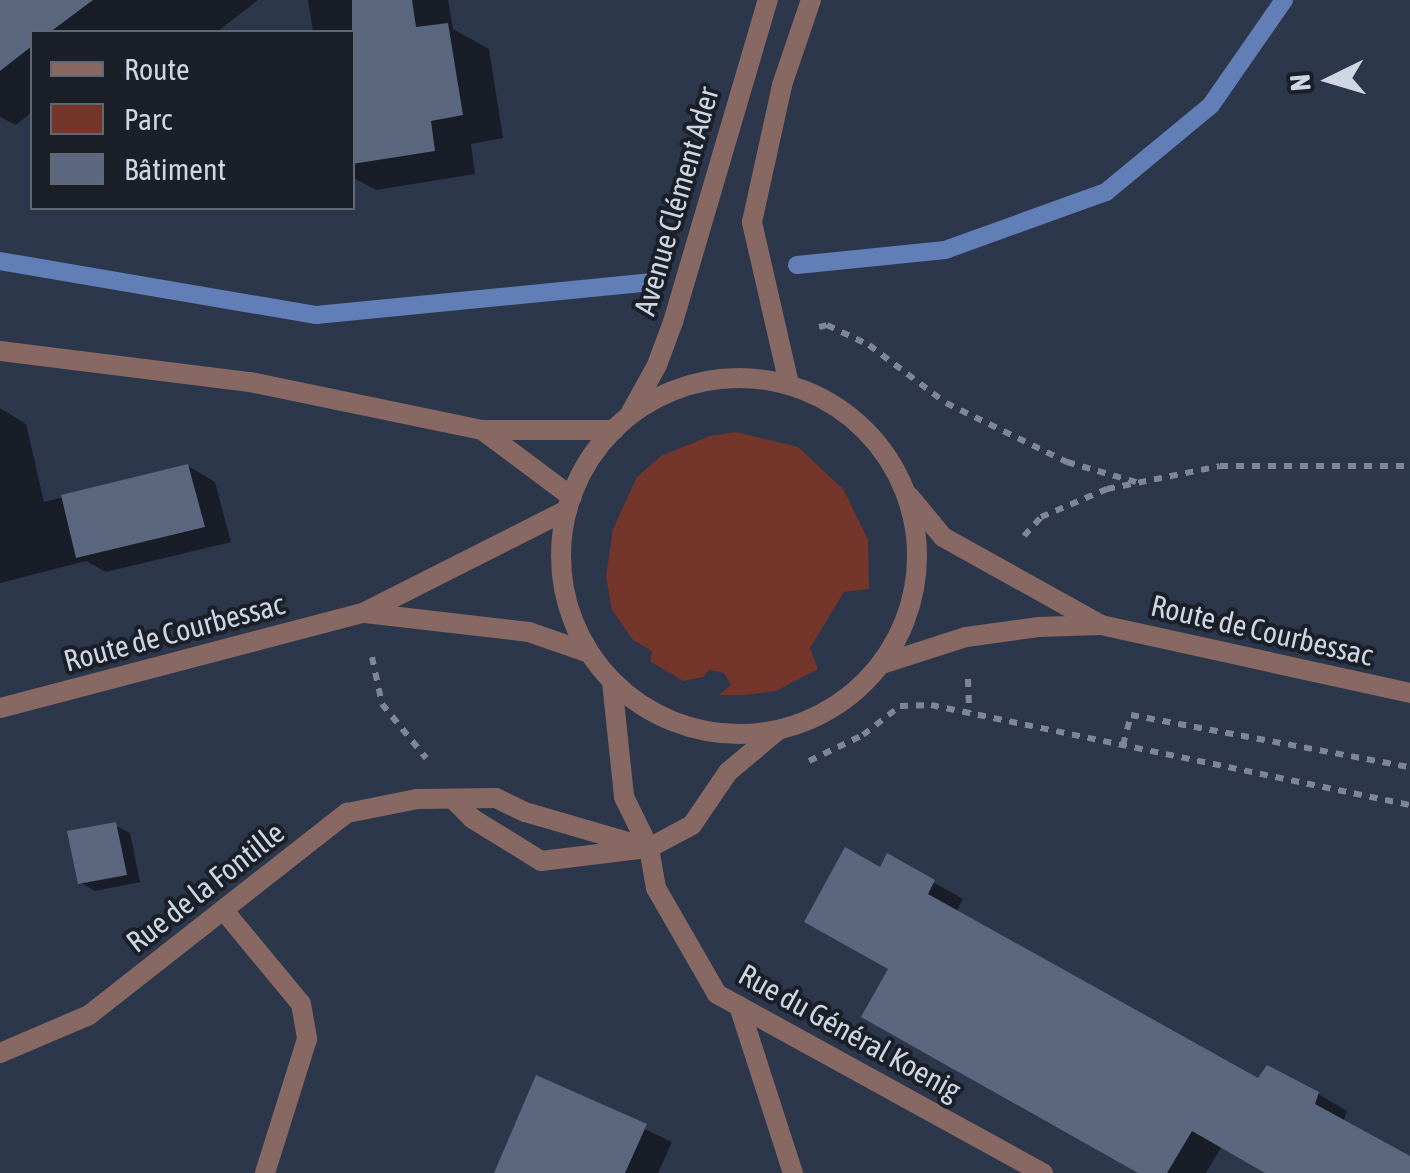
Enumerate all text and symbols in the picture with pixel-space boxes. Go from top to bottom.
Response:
legend [30,30,355,210]
north arrow [1280,30,1380,130]
text: Route [124,52,190,86]
text: N [1283,73,1317,92]
street label: Avenue Clément Ader [626,83,726,319]
text: Parc [124,102,172,136]
text: Bâtiment [124,152,226,186]
street label: Route de Courbessac [60,585,288,679]
street label: Route de Courbessac [1148,587,1376,673]
street label: Rue de la Fontille [119,814,291,960]
street label: Rue du Général Koenig [733,956,967,1108]

